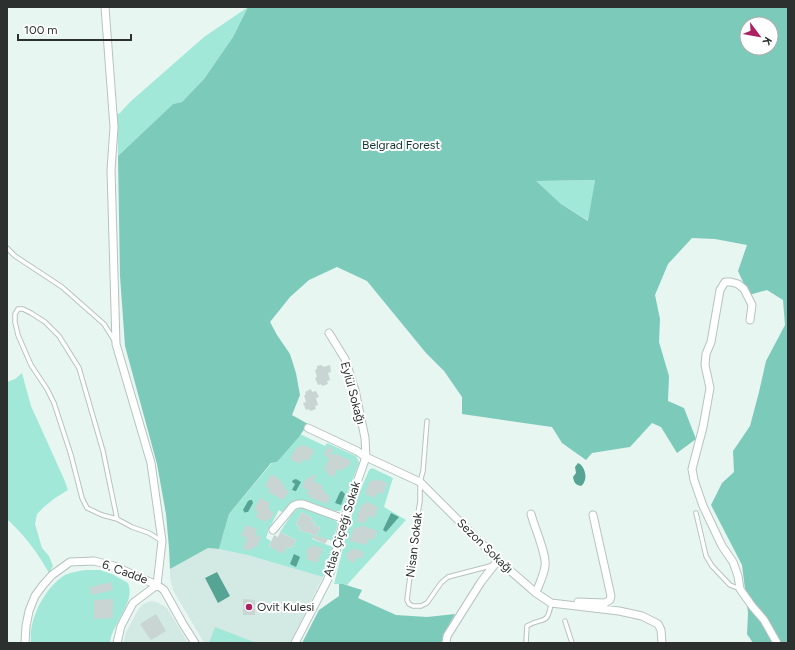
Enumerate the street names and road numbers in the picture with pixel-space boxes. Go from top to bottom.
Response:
street label: Eylül Sokağı [338,360,368,426]
street label: Atlas Çiçeği Sokak [321,479,363,578]
street label: Nisan Sokak [403,512,425,578]
street label: Sezon Sokağı [454,516,516,576]
street label: 6. Cadde [100,557,150,587]

